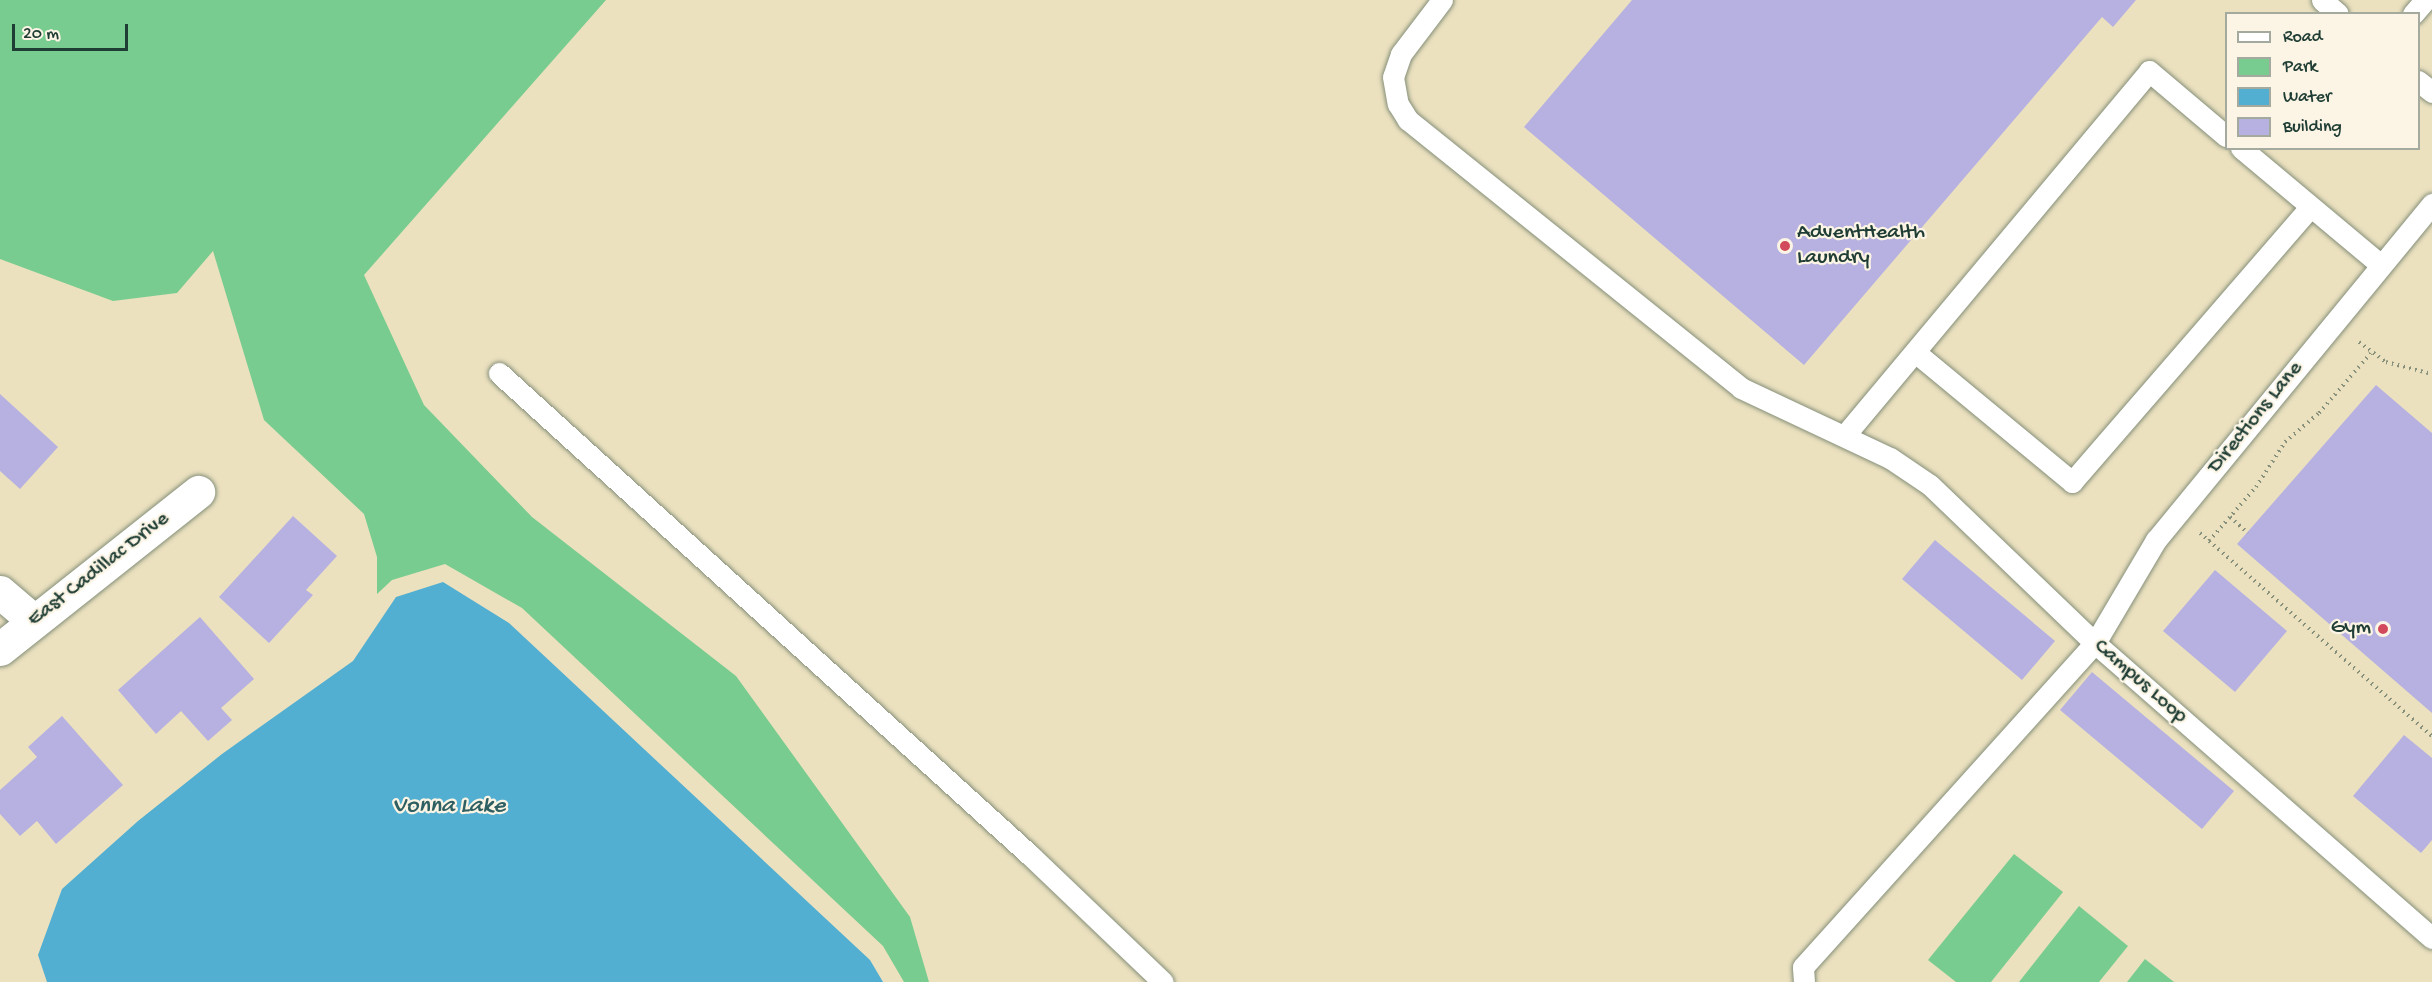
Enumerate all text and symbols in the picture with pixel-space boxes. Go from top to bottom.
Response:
scale bar [15,12,130,50]
legend [2225,12,2420,150]
text: 20 m [23,24,59,45]
text: Road [2283,27,2322,48]
text: Park [2283,57,2317,78]
text: Water [2283,87,2331,108]
text: Building [2283,117,2342,138]
place label: AdventHealth Laundry [1797,220,1925,272]
marker: AdventHealth Laundry [1778,239,1792,253]
street label: Directions Lane [2203,357,2309,479]
street label: East Cadillac Drive [23,506,175,634]
place label: Gym [2331,616,2371,642]
marker: Gym [2376,622,2390,636]
street label: Campus Loop [2088,634,2192,730]
water label: Vonna Lake [393,793,505,821]

